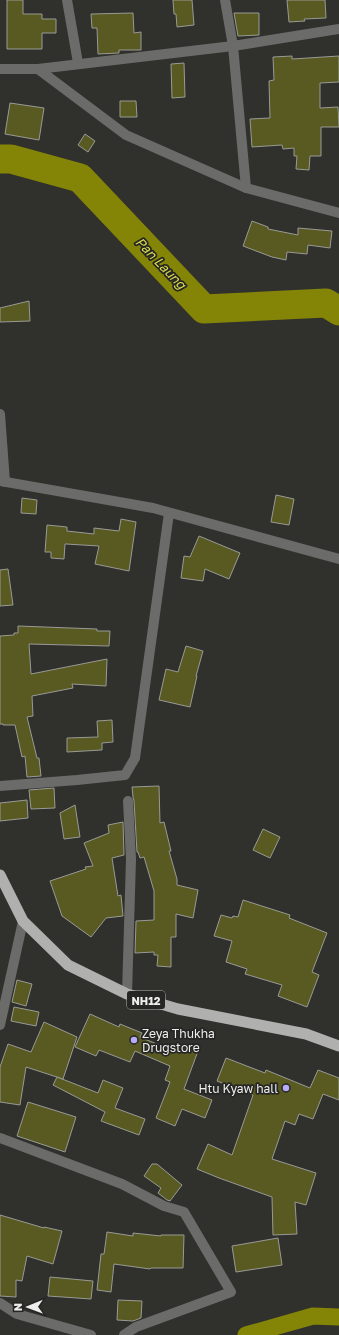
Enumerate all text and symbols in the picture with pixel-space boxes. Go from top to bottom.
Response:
water label: Pan Laung [132,234,190,293]
road number: NH12 [127,991,165,1009]
place label: Zeya Thukha Drugstore [142,1026,215,1055]
marker: Zeya Thukha Drugstore [129,1035,139,1045]
place label: Htu Kyaw hall [198,1081,278,1096]
marker: Htu Kyaw hall [281,1083,291,1093]
north arrow [8,1287,48,1327]
text: N [11,1303,24,1311]

